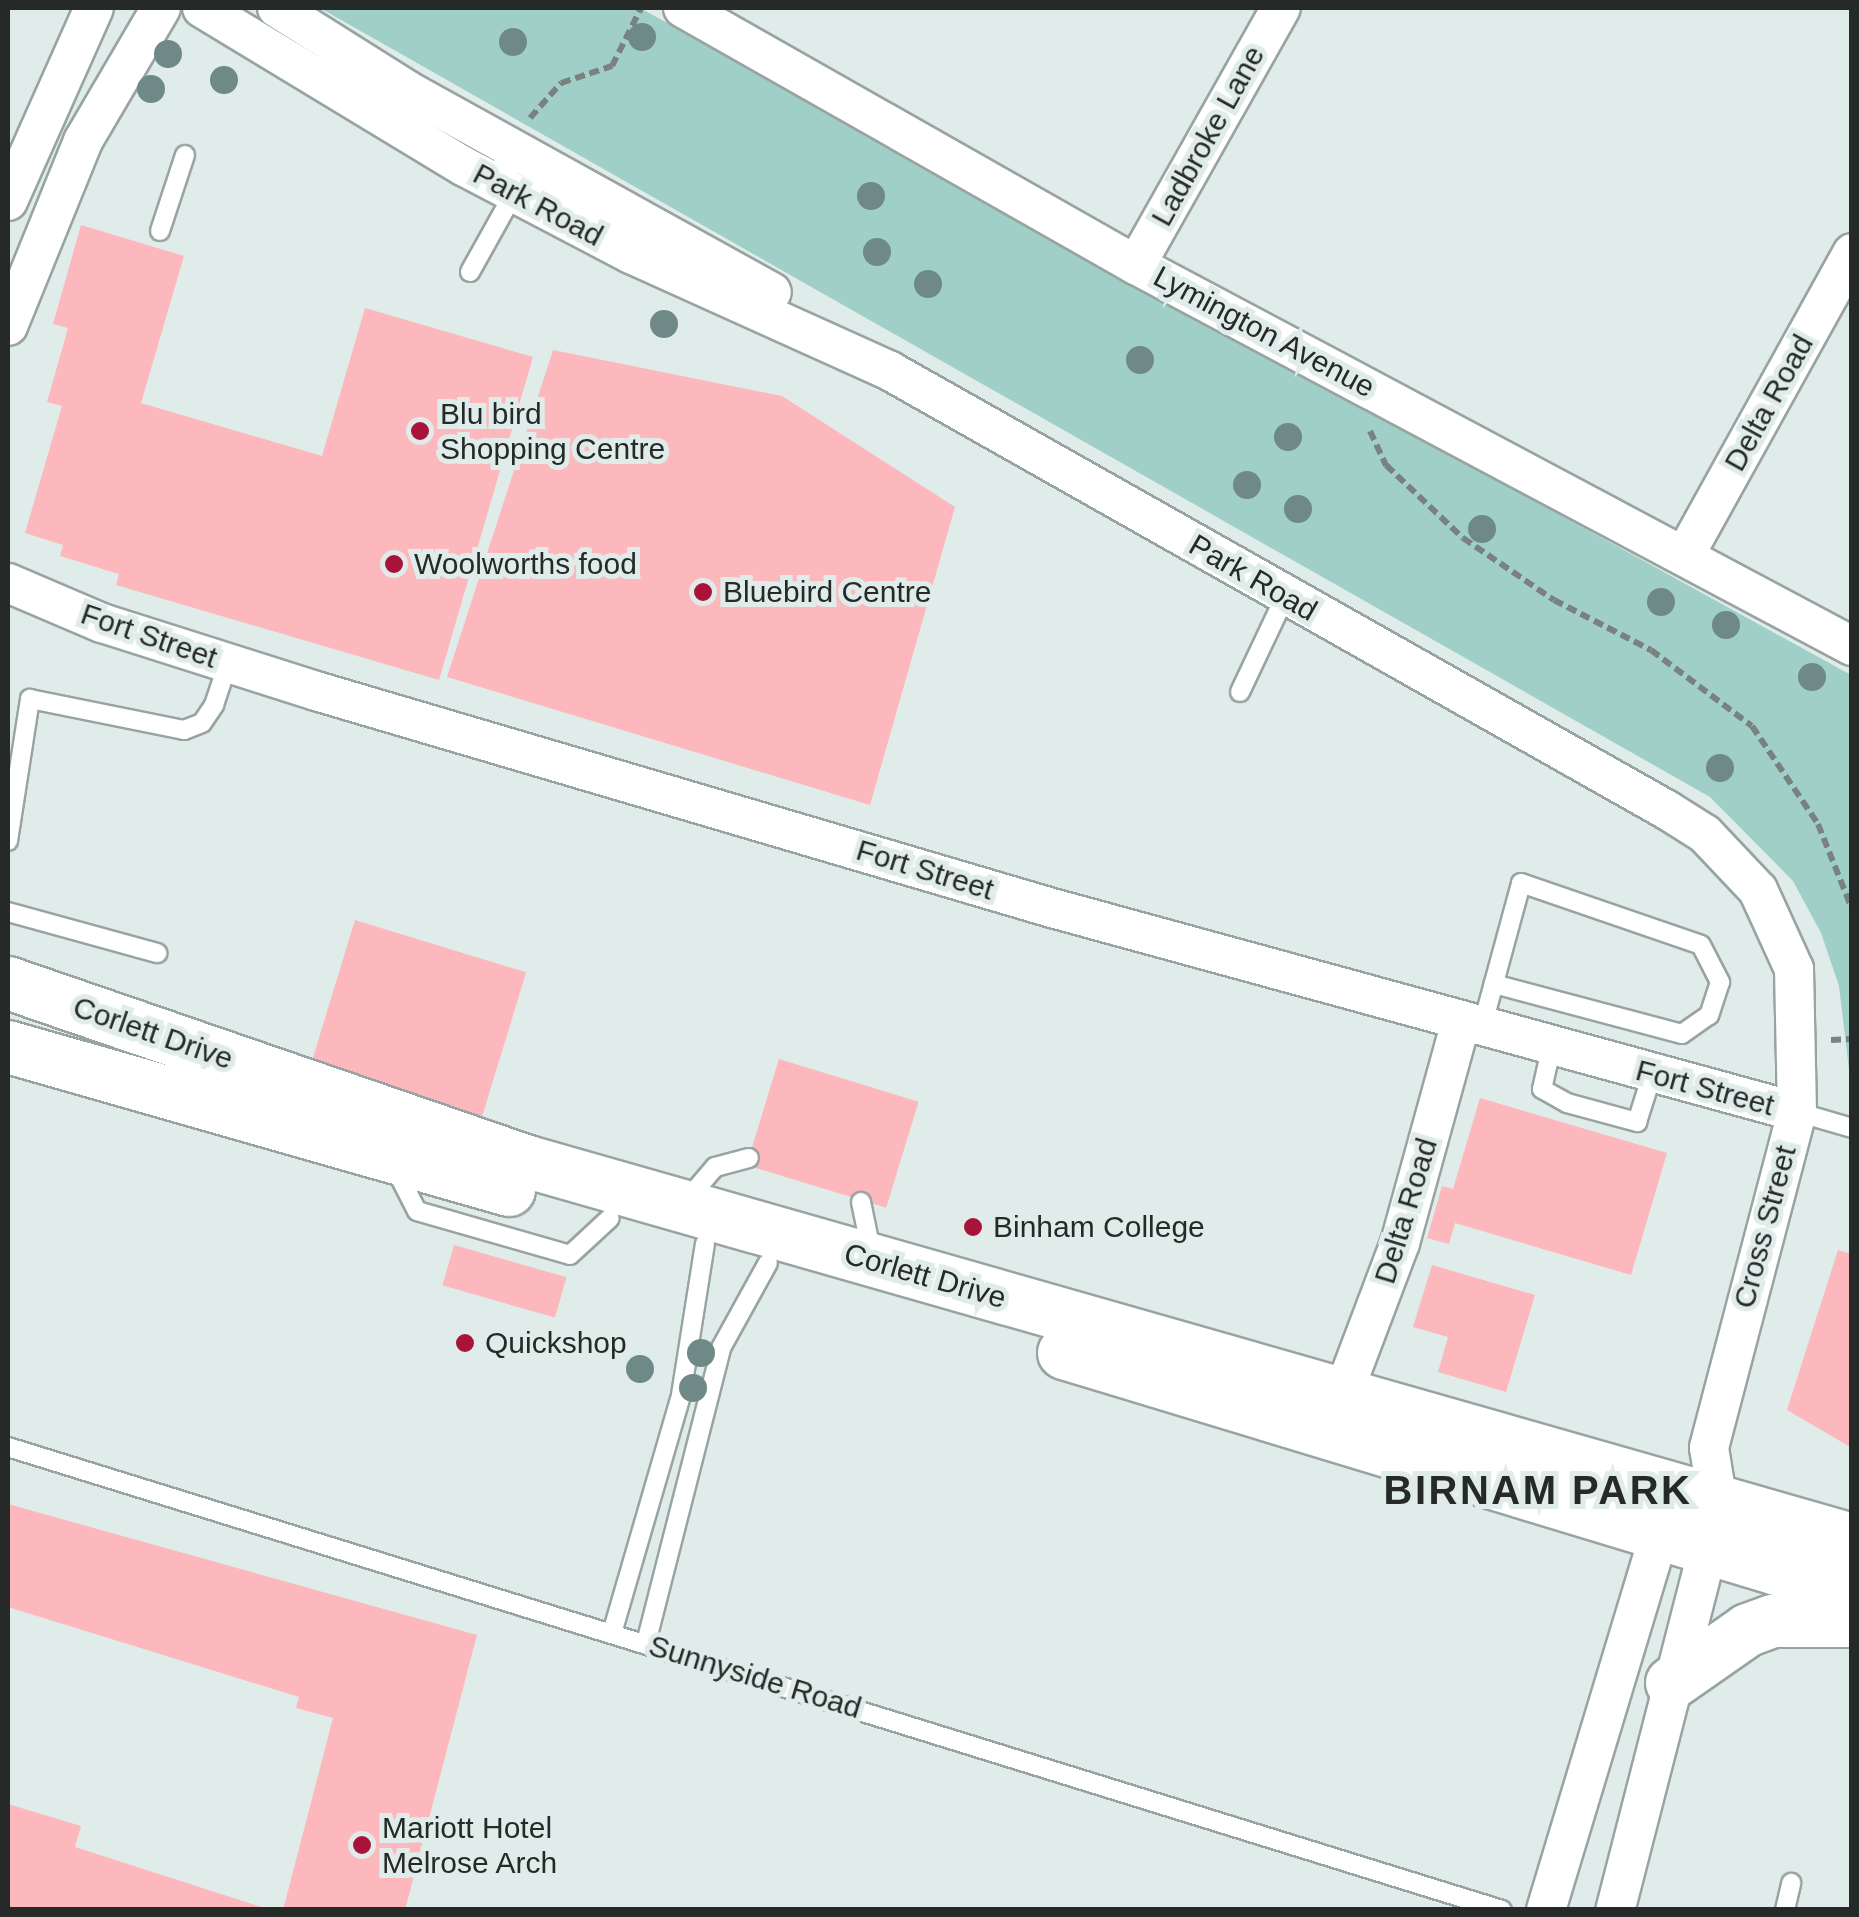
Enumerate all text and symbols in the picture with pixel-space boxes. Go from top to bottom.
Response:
street label: Ladbroke Lane [1144,40,1272,232]
street label: Park Road [467,156,609,254]
street label: Lymington Avenue [1147,258,1381,406]
street label: Delta Road [1717,329,1821,477]
place label: Blu bird Shopping Centre [440,396,665,466]
marker: Blu bird Shopping Centre [409,420,431,442]
street label: Park Road [1183,527,1323,629]
place label: Woolworths food [414,546,637,582]
marker: Woolworths food [383,553,405,575]
place label: Bluebird Centre [723,574,931,610]
marker: Bluebird Centre [692,581,714,603]
street label: Fort Street [76,596,222,676]
street label: Fort Street [852,832,998,908]
street label: Corlett Drive [68,989,238,1077]
street label: Fort Street [1632,1052,1778,1124]
street label: Delta Road [1367,1134,1445,1288]
street label: Cross Street [1726,1142,1804,1312]
place label: Binham College [993,1209,1205,1245]
marker: Binham College [962,1216,984,1238]
street label: Corlett Drive [840,1236,1010,1316]
place label: Quickshop [485,1325,627,1361]
marker: Quickshop [454,1332,476,1354]
district label: BIRNAM PARK [1384,1466,1692,1514]
street label: Sunnyside Road [644,1628,866,1726]
place label: Mariott Hotel Melrose Arch [382,1810,559,1880]
marker: Mariott Hotel Melrose Arch [351,1834,373,1856]

